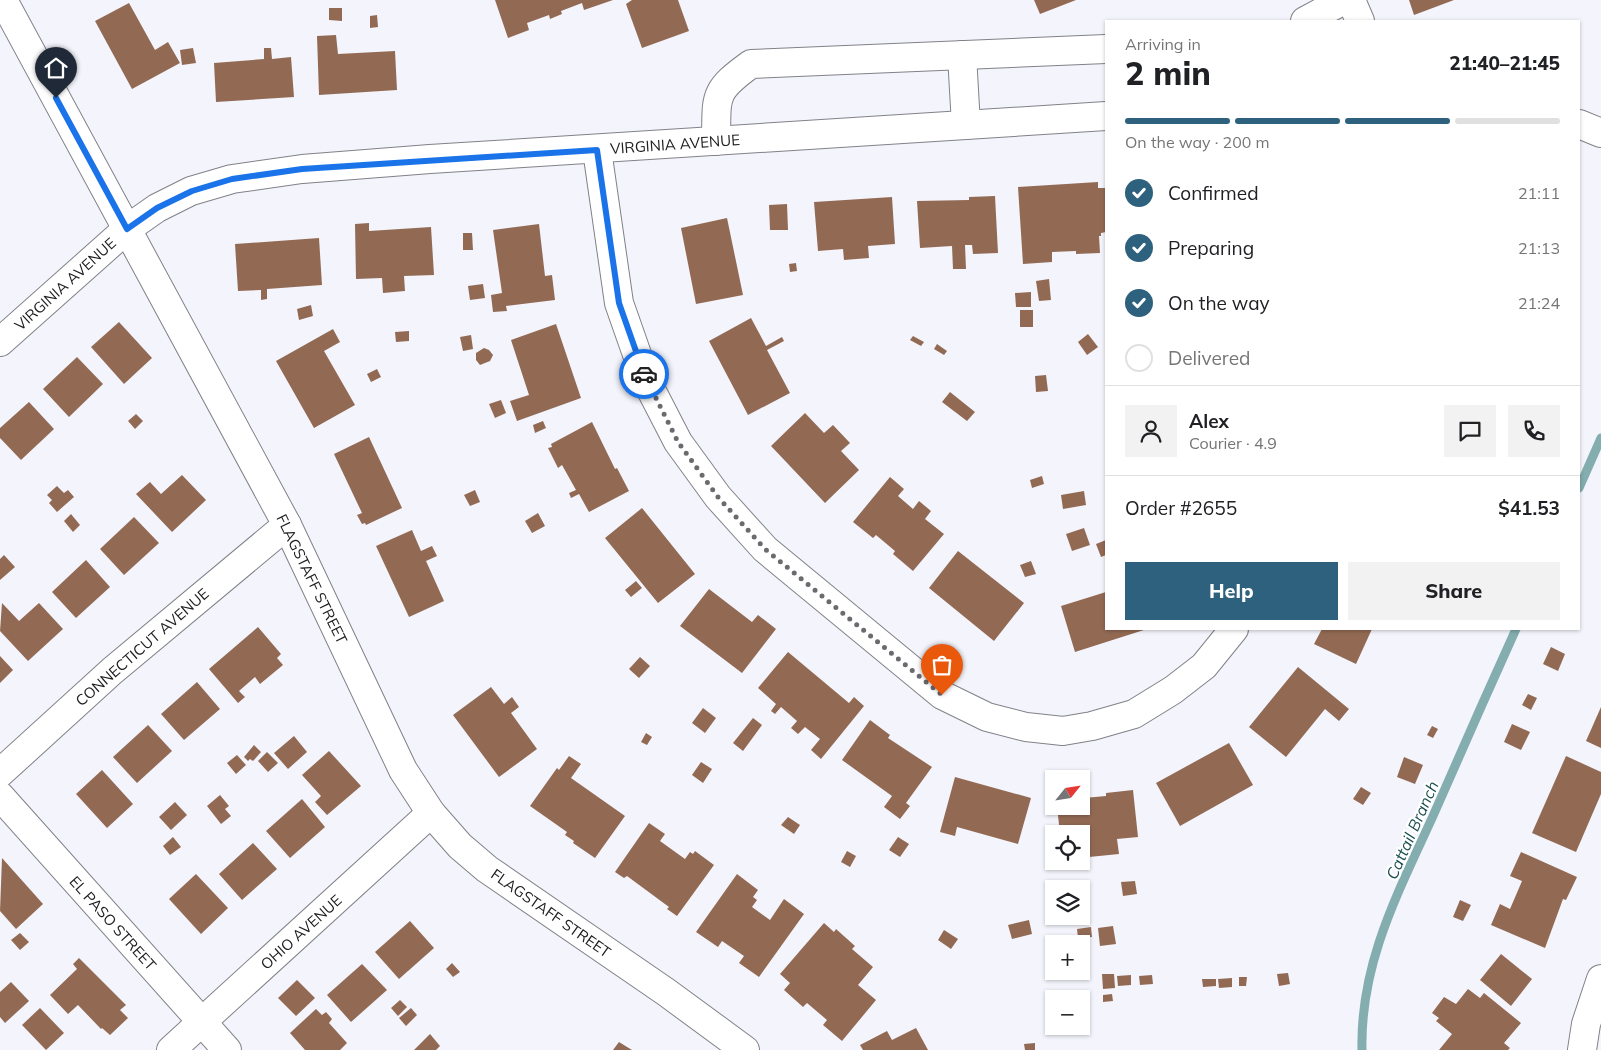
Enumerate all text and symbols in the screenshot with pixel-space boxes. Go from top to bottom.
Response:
text: Arriving in [1125,34,1201,54]
pin [35,47,77,98]
text: 21:40–21:45 [1449,51,1560,75]
text: 2 min [1125,53,1211,93]
icon: home [42,54,70,82]
street label: VIRGINIA AVENUE [609,130,741,158]
text: On the way · 200 m [1125,132,1270,152]
icon: check [1125,179,1153,207]
text: Confirmed [1168,181,1259,205]
text: 21:11 [1518,183,1560,203]
street label: VIRGINIA AVENUE [10,233,120,335]
icon: check [1125,234,1153,262]
text: Preparing [1168,236,1254,260]
text: 21:13 [1518,238,1560,258]
icon: check [1125,289,1153,317]
text: On the way [1168,291,1270,315]
text: 21:24 [1518,293,1560,313]
text: Delivered [1168,346,1250,370]
courier [619,349,669,399]
icon: car [630,360,658,388]
button: person [1125,405,1177,457]
button: chat [1444,405,1496,457]
button: phone [1508,405,1560,457]
text: Alex [1189,409,1229,433]
text: Courier · 4.9 [1189,433,1277,453]
text: Order #2655 [1125,496,1237,520]
text: $41.53 [1498,496,1560,520]
street label: FLAGSTAFF STREET [272,511,352,647]
button: Help [1125,562,1338,620]
button: Share [1348,562,1560,620]
street label: CONNECTICUT AVENUE [71,584,213,710]
pin [921,644,963,695]
icon: bag [928,651,956,679]
north arrow [1045,770,1090,815]
map controls [1045,770,1090,1035]
water label: Cattail Branch [1381,778,1443,882]
button: locate [1045,825,1090,870]
street label: FLAGSTAFF STREET [487,864,615,962]
street label: EL PASO STREET [66,872,160,974]
button: layers [1045,880,1090,925]
street label: OHIO AVENUE [256,890,346,973]
button: + [1045,935,1090,980]
button: − [1045,990,1090,1035]

